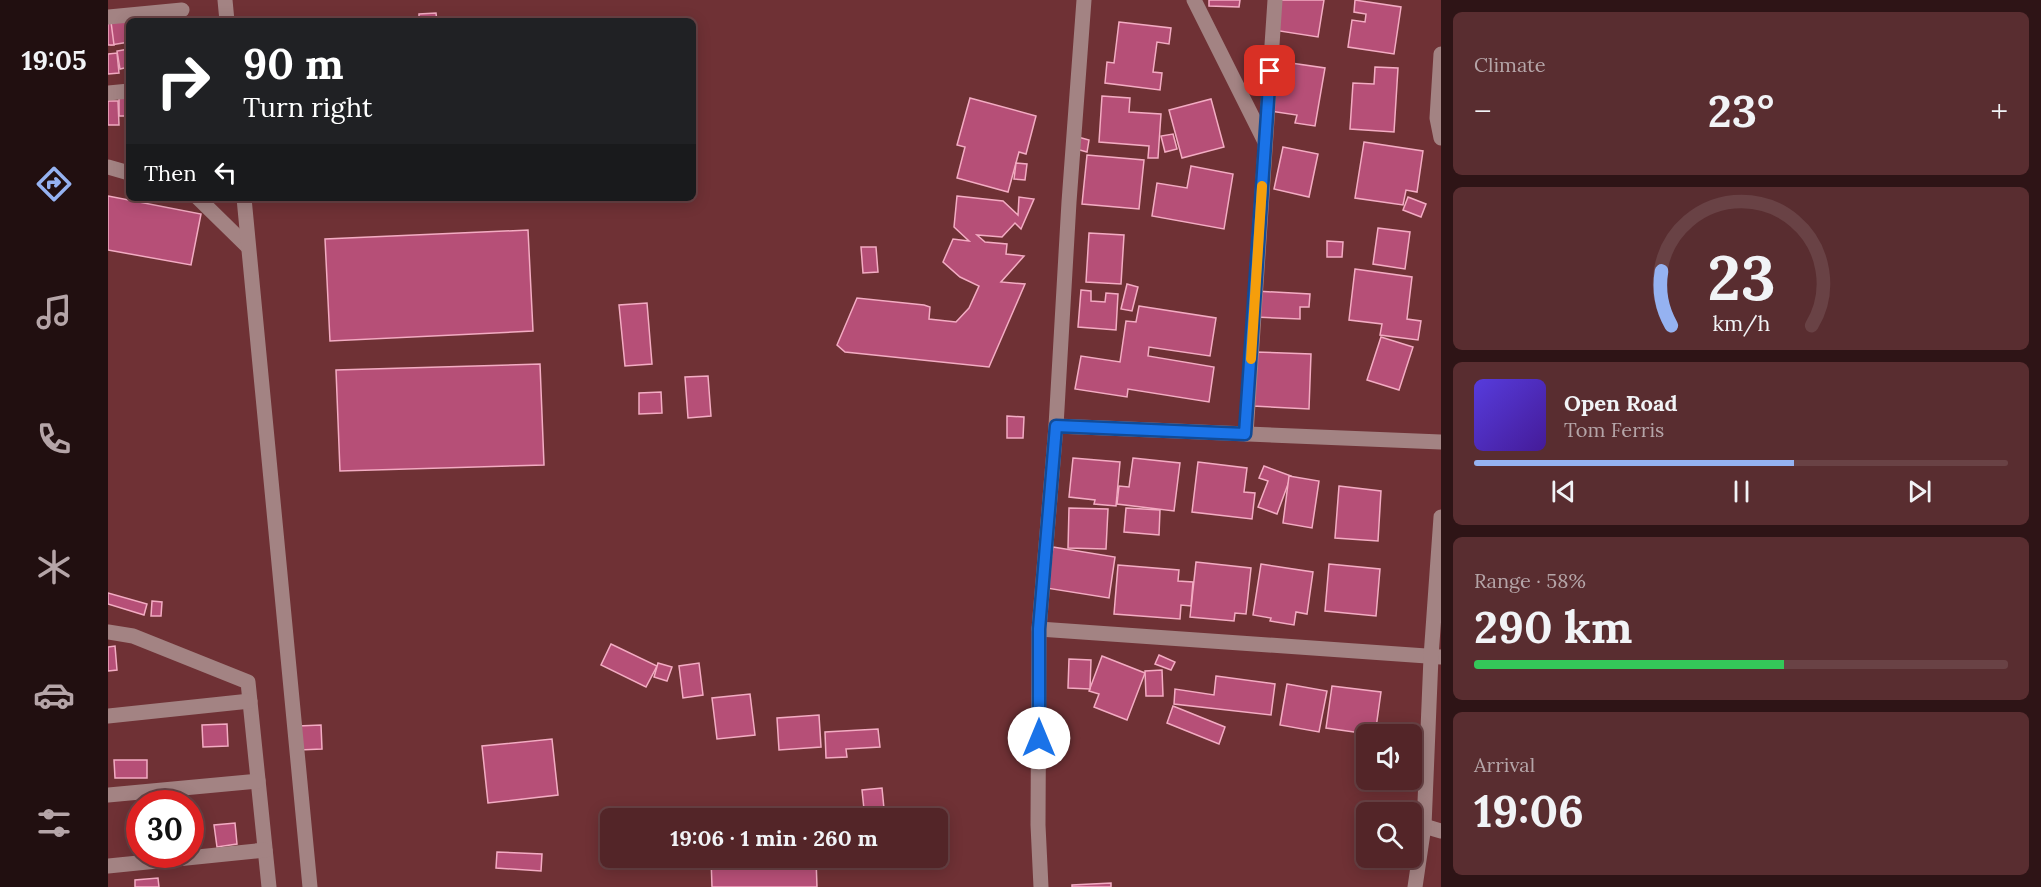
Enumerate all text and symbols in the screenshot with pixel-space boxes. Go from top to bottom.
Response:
text: 90 m [243,37,344,91]
icon: right [144,42,222,120]
text: 19:05 [21,43,87,77]
pin [1244,45,1295,96]
text: Climate [1474,52,1546,77]
icon: arrive [1253,54,1286,87]
text: 23° [1708,82,1774,139]
text: Turn right [243,90,372,124]
text: − [1474,90,1492,132]
text: + [1990,90,2008,132]
icon: left [209,156,242,189]
text: Then [144,159,197,187]
icon: directions [33,163,75,205]
text: 23 [1707,237,1775,317]
icon: music [33,291,75,333]
text: km/h [1712,309,1770,337]
text: Open Road [1564,389,1678,417]
text: Tom Ferris [1564,417,1664,442]
icon: phone [33,418,75,460]
icon: previous [1547,475,1580,508]
icon: pause [1725,475,1758,508]
icon: next [1903,475,1936,508]
icon: climate [33,546,75,588]
text: Range · 58% [1474,568,1586,593]
text: 290 km [1474,598,1633,655]
icon: car [33,674,75,716]
position arrow [1007,706,1071,770]
map controls [1356,724,1422,868]
button: sound [1356,724,1422,790]
text: Arrival [1474,752,1535,777]
text: 19:06 [1474,782,1584,839]
speed limit sign: 30 [126,790,204,868]
icon: filters [33,802,75,844]
button: search [1356,802,1422,868]
text: 19:06 · 1 min · 260 m [670,824,878,852]

